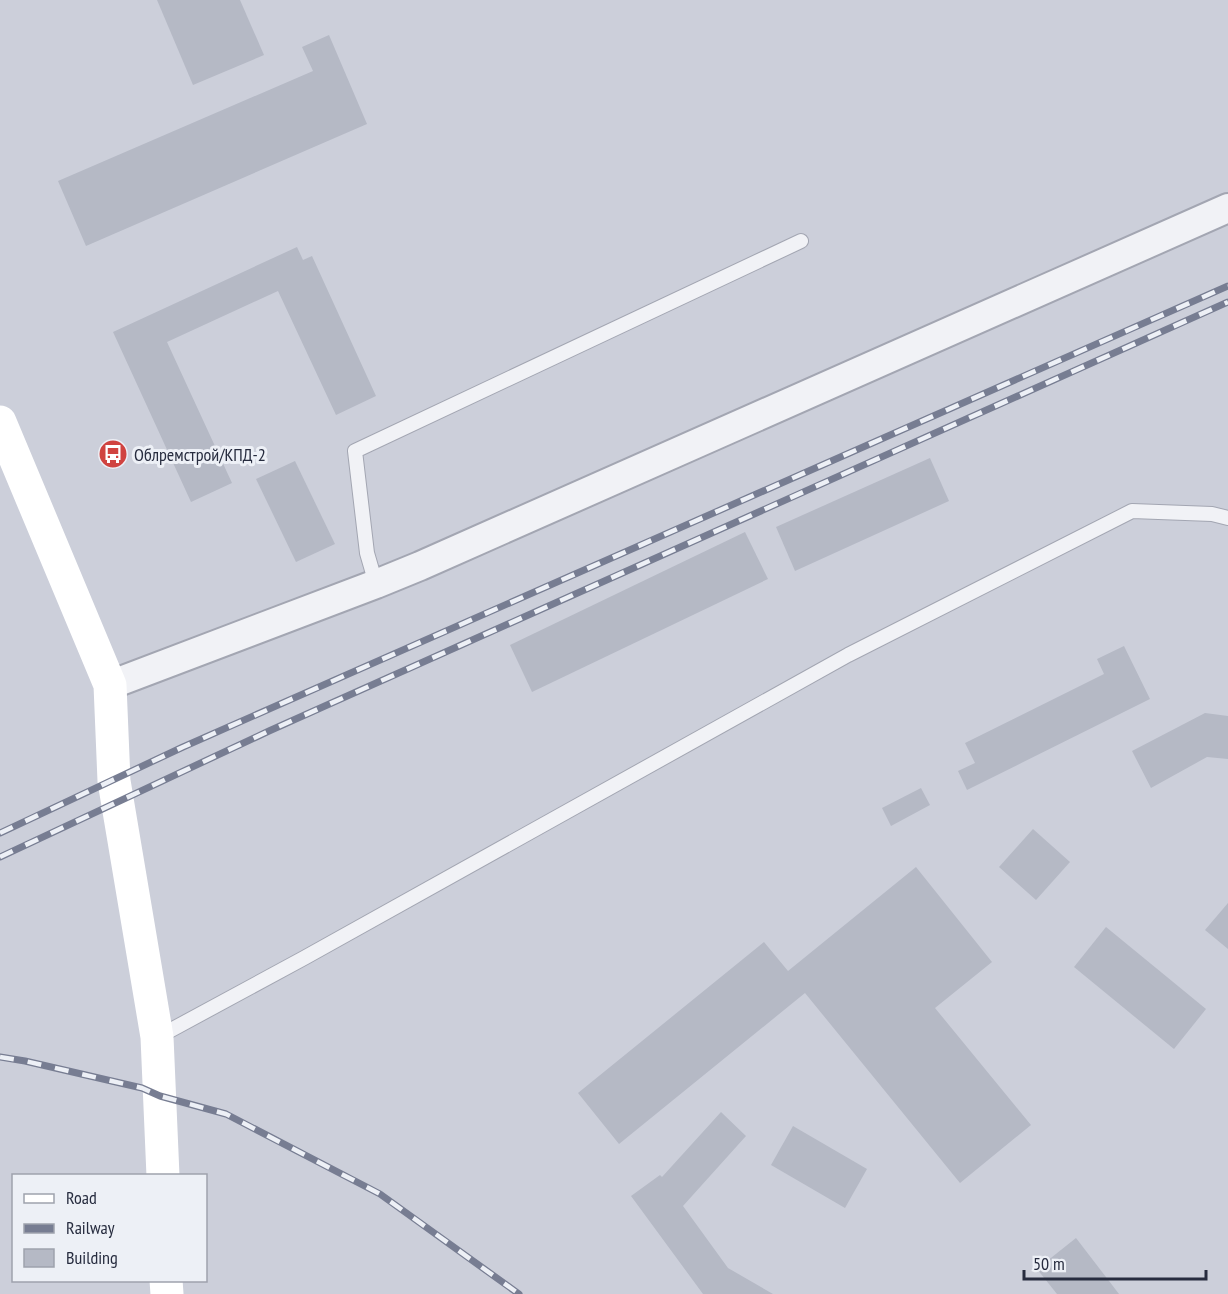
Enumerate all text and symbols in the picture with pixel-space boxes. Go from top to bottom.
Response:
bus stop icon: Облремстрой/КПД-2 [97,438,129,470]
place label: Облремстрой/КПД-2 [134,443,266,466]
legend [12,1174,207,1282]
text: Road [66,1186,97,1209]
text: Railway [66,1216,115,1239]
scale bar [1024,1243,1206,1281]
text: Building [66,1246,118,1269]
text: 50 m [1033,1252,1065,1275]

